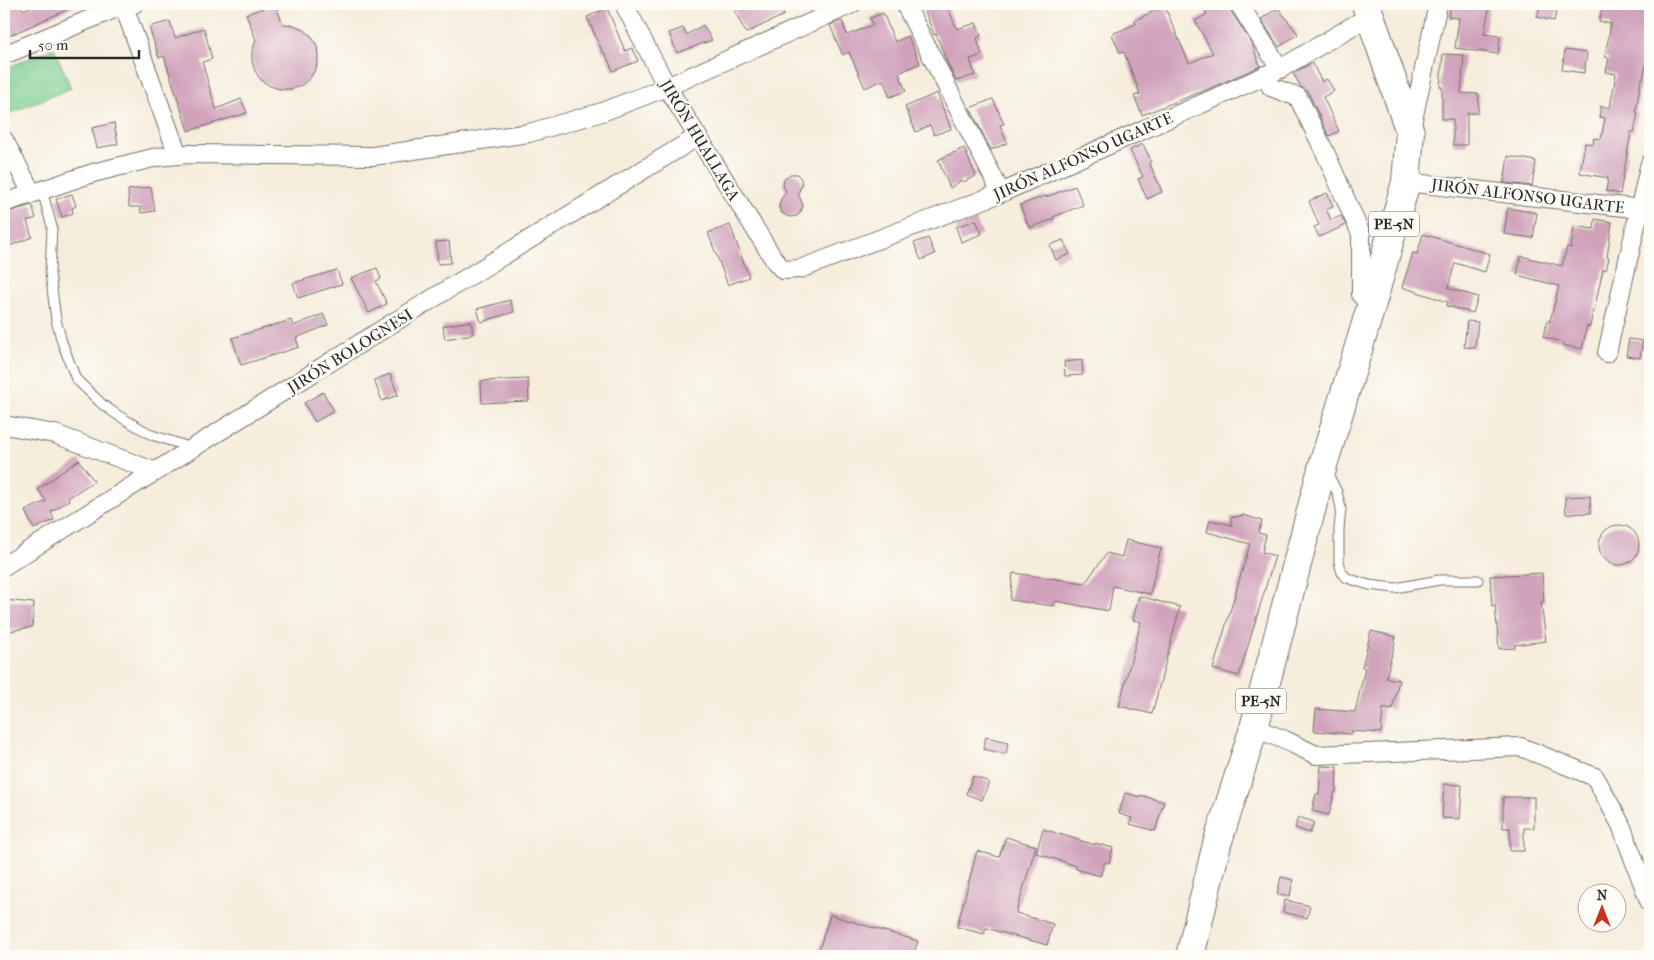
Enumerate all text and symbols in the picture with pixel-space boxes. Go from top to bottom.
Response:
scale bar [30,28,139,60]
text: 50 m [38,36,69,54]
street label: JIRÓN HUALLAGA [655,74,745,205]
street label: JIRÓN ALFONSO UGARTE [988,107,1176,205]
street label: JIRÓN ALFONSO UGARTE [1428,173,1626,217]
road number: PE-5N [1369,212,1419,236]
street label: JIRÓN BOLOGNESI [282,304,416,398]
road number: PE-5N [1236,688,1286,714]
north arrow [1576,882,1626,932]
text: N [1597,887,1608,904]

